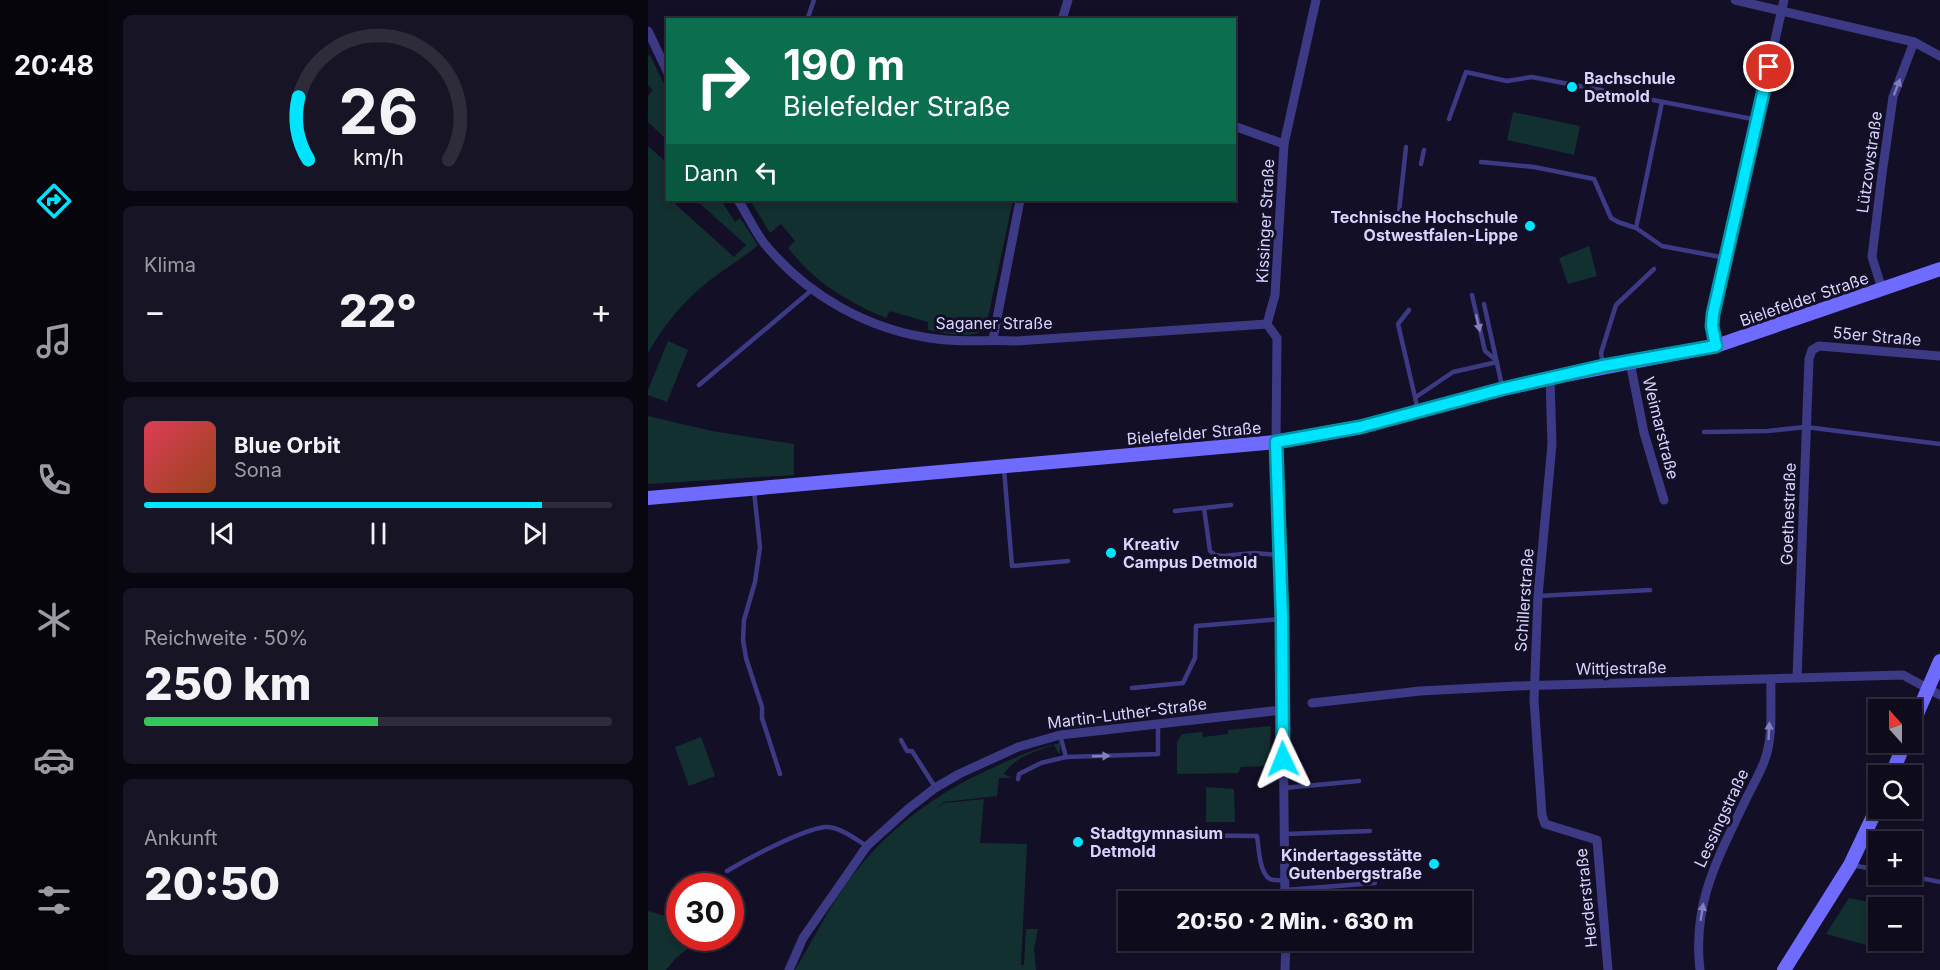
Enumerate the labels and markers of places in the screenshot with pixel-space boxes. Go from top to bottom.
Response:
pin [1743,41,1794,92]
place label: Bachschule Detmold [1584,68,1675,106]
marker: Bachschule Detmold [1565,80,1579,94]
place label: Technische Hochschule Ostwestfalen-Lippe [1330,207,1518,245]
marker: Technische Hochschule Ostwestfalen-Lippe [1523,219,1537,233]
place label: Kreativ Campus Detmold [1123,534,1257,572]
marker: Kreativ Campus Detmold [1104,546,1118,560]
place label: Stadtgymnasium Detmold [1090,823,1223,861]
marker: Stadtgymnasium Detmold [1071,835,1085,849]
place label: Kindertagesstätte Gutenbergstraße [1281,845,1422,883]
marker: Kindertagesstätte Gutenbergstraße [1427,857,1441,871]

